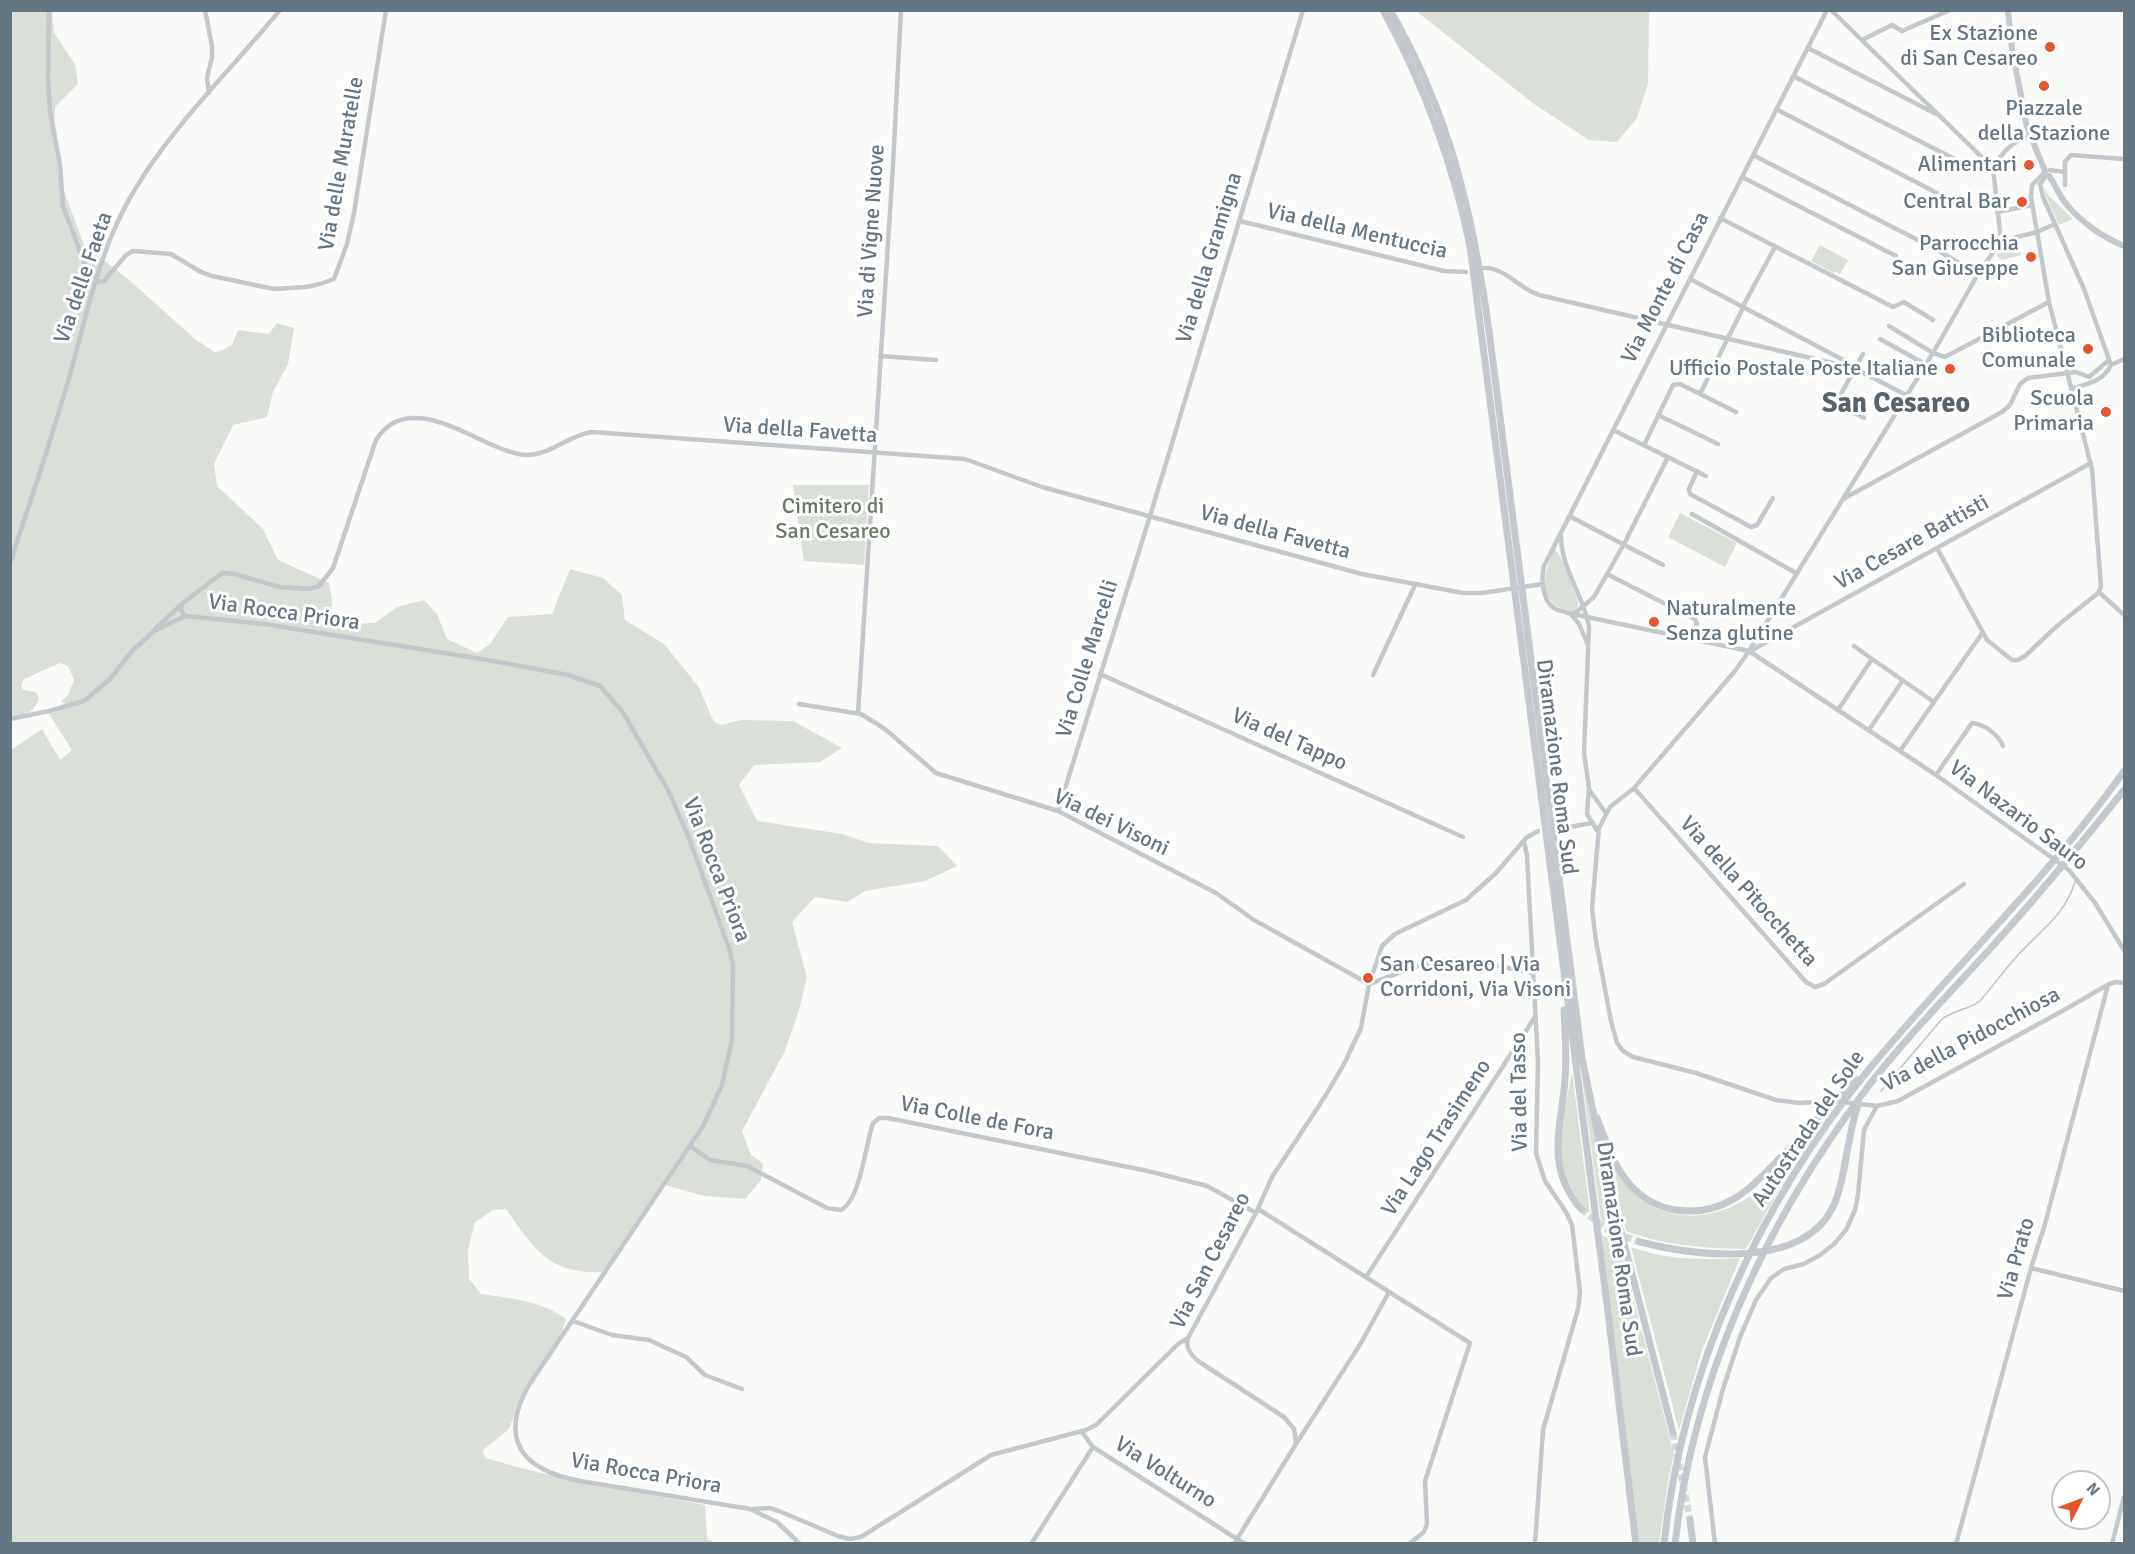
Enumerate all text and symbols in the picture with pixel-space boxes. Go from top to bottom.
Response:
place label: Ex Stazione di San Cesareo [1900,21,2038,72]
marker: Ex Stazione di San Cesareo [2043,40,2057,54]
street label: Via delle Muratelle [314,75,370,253]
marker: Piazzale della Stazione [2037,79,2051,93]
place label: Piazzale della Stazione [1978,96,2110,148]
street label: Via di Vigne Nuove [853,143,891,319]
place label: Alimentari [1918,152,2017,178]
marker: Alimentari [2022,158,2036,172]
street label: Via della Gramigna [1171,169,1249,347]
place label: Central Bar [1903,189,2010,215]
marker: Central Bar [2015,195,2029,209]
street label: Via della Mentuccia [1264,198,1450,266]
street label: Via Monte di Casa [1616,208,1716,368]
street label: Via delle Faeta [49,209,119,347]
place label: Parrocchia San Giuseppe [1892,231,2019,282]
marker: Parrocchia San Giuseppe [2024,250,2038,264]
place label: Biblioteca Comunale [1981,323,2076,374]
marker: Biblioteca Comunale [2081,342,2095,356]
place label: Ufficio Postale Poste Italiane [1669,356,1938,382]
marker: Ufficio Postale Poste Italiane [1943,362,1957,376]
place label: Scuola Primaria [2013,386,2094,438]
district label: San Cesareo [1822,388,1970,422]
marker: Scuola Primaria [2099,405,2113,419]
street label: Via della Favetta [722,412,878,450]
street label: Via Cesare Battisti [1830,490,1994,596]
park label: Cimitero di San Cesareo [775,494,891,546]
street label: Via della Favetta [1197,500,1353,566]
street label: Via Colle Marcelli [1051,577,1125,741]
street label: Via Rocca Priora [207,589,361,637]
place label: Naturalmente Senza glutine [1666,596,1796,648]
marker: Naturalmente Senza glutine [1647,615,1661,629]
street label: Diramazione Roma Sud [1530,658,1582,876]
street label: Via del Tappo [1227,703,1351,777]
street label: Via Nazario Sauro [1943,755,2093,877]
street label: Via dei Visoni [1049,784,1173,862]
street label: Via Rocca Priora [676,794,756,946]
street label: Via della Pitocchetta [1673,811,1823,973]
place label: San Cesareo | Via Corridoni, Via Visoni [1380,952,1571,1004]
marker: San Cesareo | Via Corridoni, Via Visoni [1361,971,1375,985]
street label: Via della Pidocchiosa [1877,982,2065,1098]
street label: Via del Tasso [1506,1032,1534,1152]
street label: Autostrada del Sole [1747,1046,1871,1212]
street label: Via Lago Trasimeno [1377,1055,1497,1221]
street label: Via Colle de Fora [898,1091,1056,1147]
street label: Diramazione Roma Sud [1590,1140,1646,1358]
street label: Via San Cesareo [1165,1188,1257,1334]
street label: Via Prato [1993,1215,2041,1303]
street label: Via Volturno [1109,1431,1221,1515]
street label: Via Rocca Priora [569,1448,723,1500]
north arrow [2051,1470,2111,1530]
text: N [2082,1478,2104,1500]

